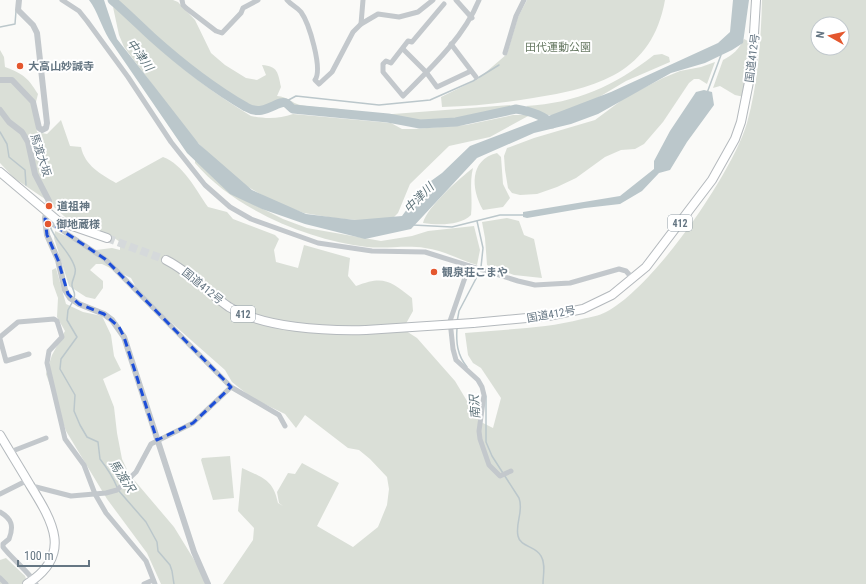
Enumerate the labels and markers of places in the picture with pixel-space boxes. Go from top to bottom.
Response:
place label: 大高山妙誠寺 [28,60,94,73]
marker: 大高山妙誠寺 [15,61,25,71]
place label: 道祖神 [57,200,90,213]
marker: 道祖神 [44,201,54,211]
place label: 御地蔵様 [56,218,100,231]
marker: 御地蔵様 [43,219,53,229]
place label: 観泉荘こまや [442,266,508,279]
marker: 観泉荘こまや [429,267,439,277]

